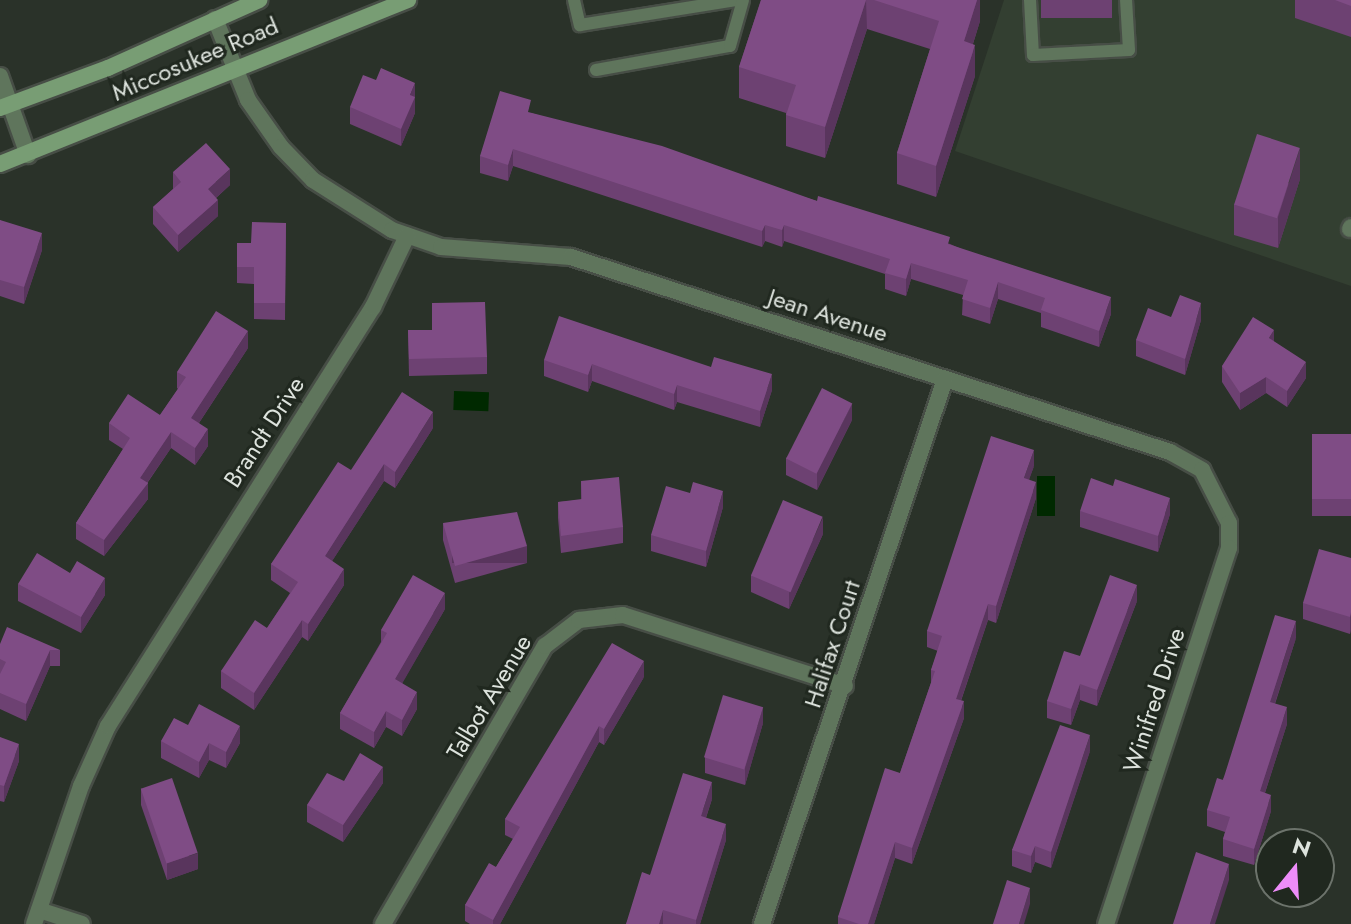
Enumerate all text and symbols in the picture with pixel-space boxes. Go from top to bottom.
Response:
street label: Miccosukee Road [108,11,282,107]
street label: Jean Avenue [764,282,892,348]
street label: Brandt Drive [218,371,310,493]
street label: Halifax Court [798,577,866,711]
street label: Winifred Drive [1117,624,1191,776]
street label: Talbot Avenue [441,629,537,765]
north arrow [1255,828,1335,908]
text: N [1289,829,1315,865]

